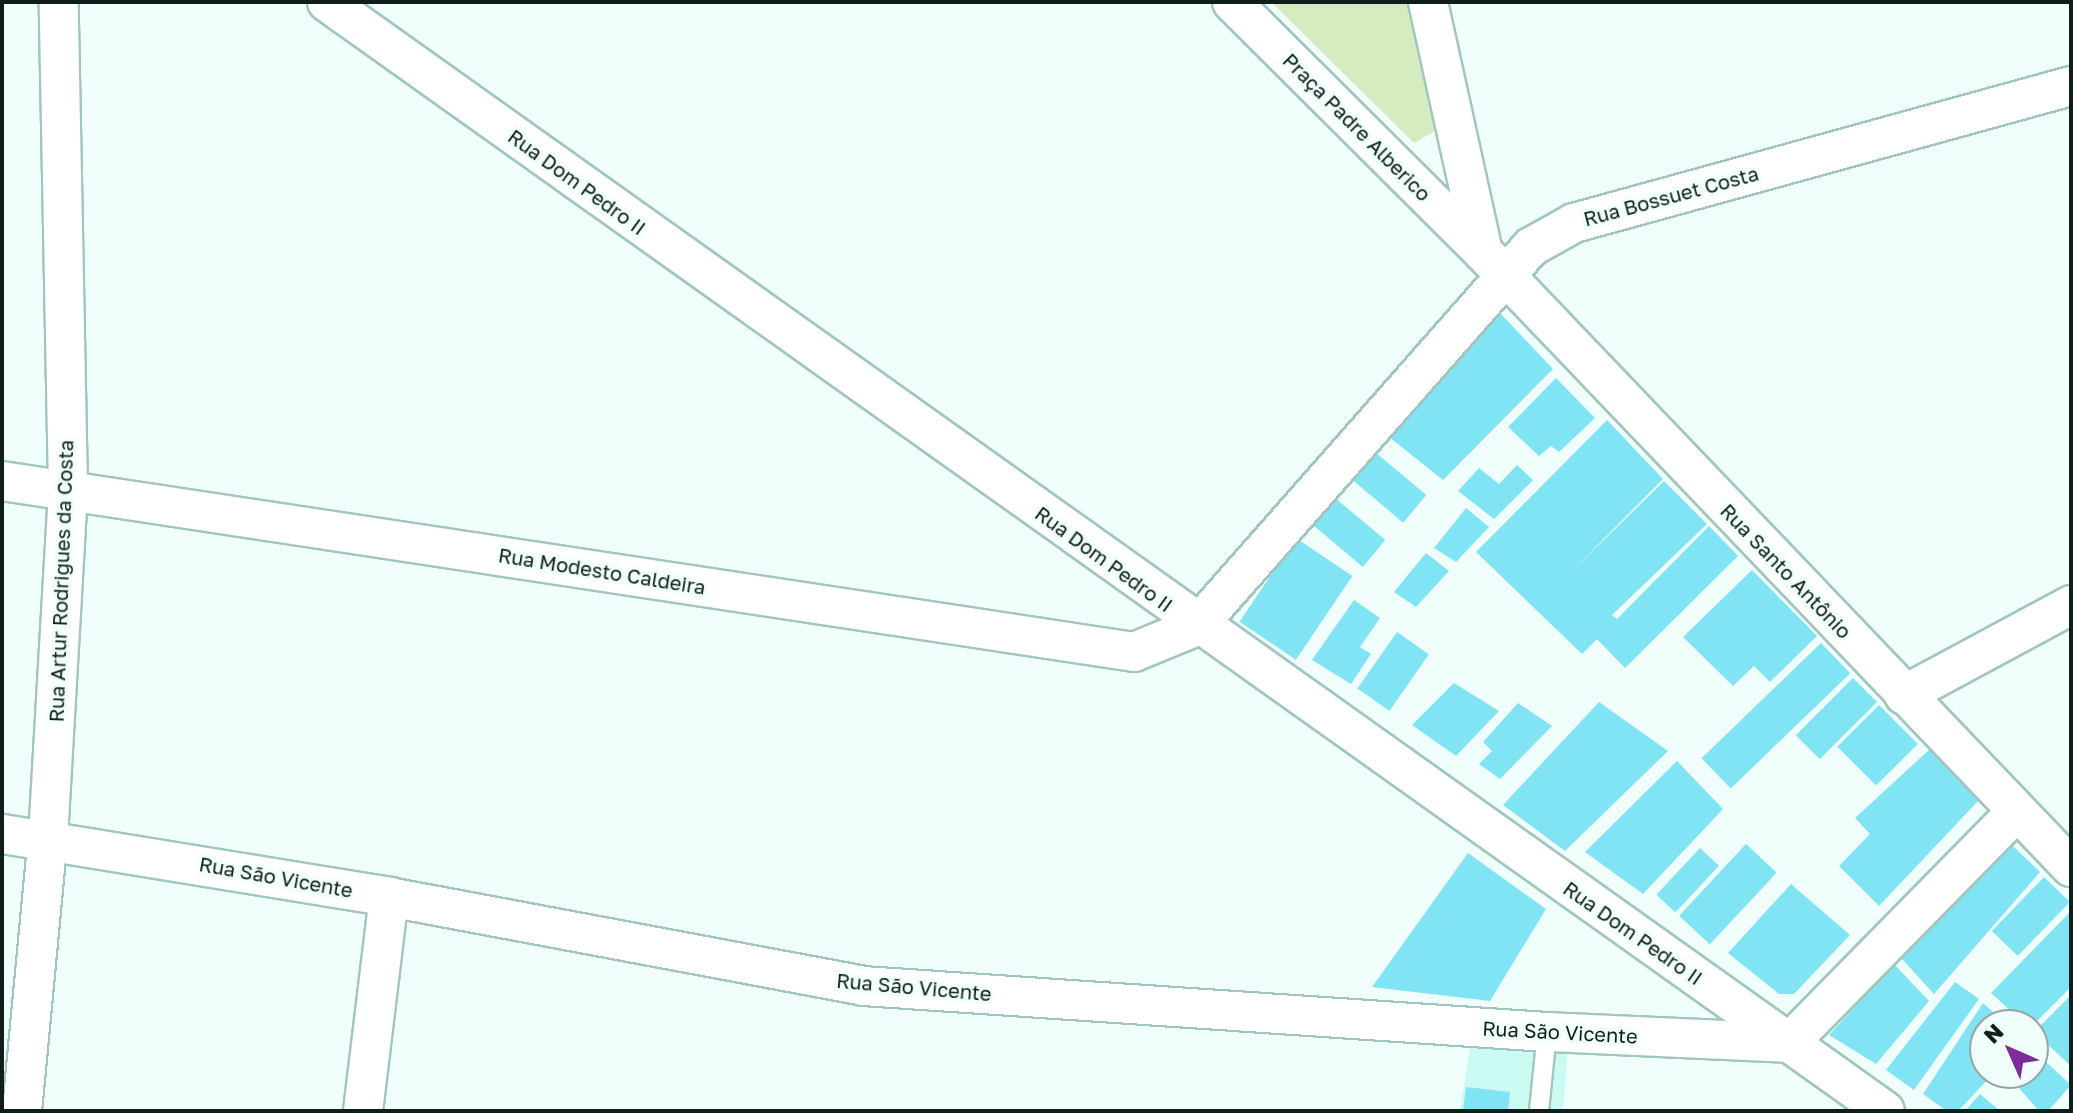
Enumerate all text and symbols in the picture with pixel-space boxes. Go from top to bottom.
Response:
street label: Praça Padre Alberico [1278,48,1436,206]
street label: Rua Dom Pedro II [504,124,650,240]
street label: Rua Bossuet Costa [1581,161,1761,231]
street label: Rua Artur Rodrigues da Costa [44,439,78,723]
street label: Rua Santo Antônio [1716,499,1856,643]
street label: Rua Dom Pedro II [1031,501,1177,617]
street label: Rua Modesto Caldeira [497,543,707,599]
street label: Rua São Vicente [197,852,355,902]
street label: Rua Dom Pedro II [1559,876,1707,990]
street label: Rua São Vicente [835,968,993,1006]
north arrow [1969,1009,2049,1089]
street label: Rua São Vicente [1482,1016,1638,1048]
text: N [1978,1018,2009,1049]

